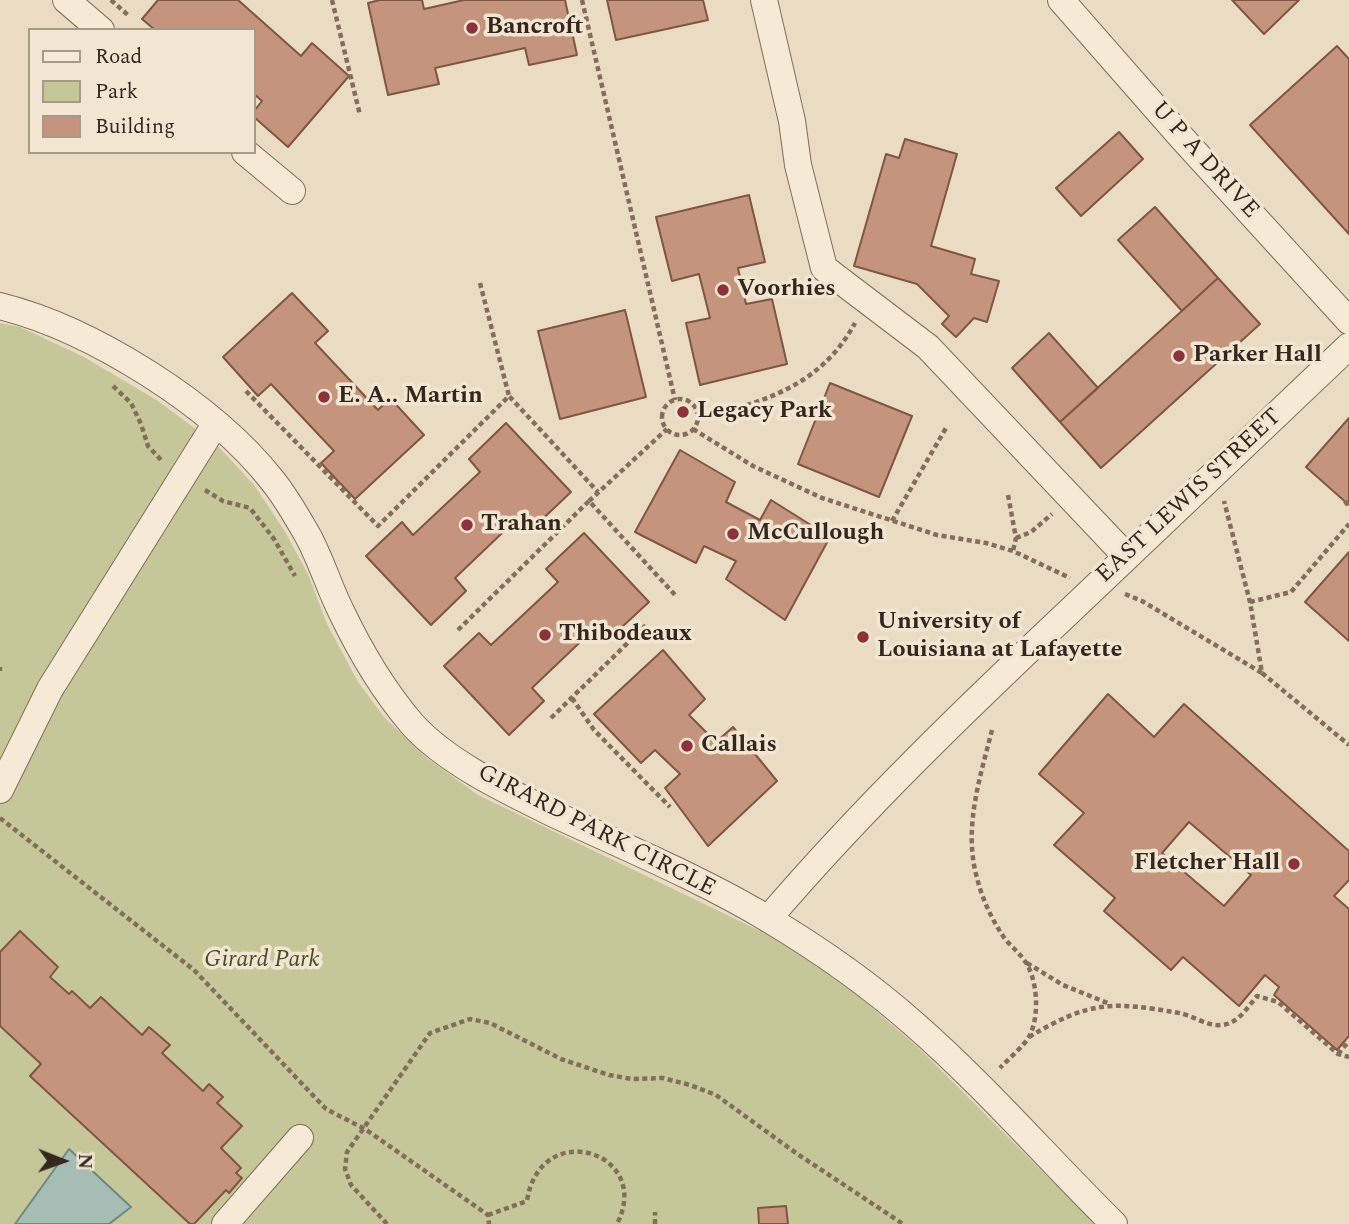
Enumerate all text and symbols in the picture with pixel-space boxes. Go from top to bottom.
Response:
place label: Bancroft [486,14,583,42]
marker: Bancroft [464,20,480,36]
legend [28,28,256,154]
text: Road [95,41,142,73]
text: Park [95,76,138,108]
street label: U P A DRIVE [1144,96,1264,226]
text: Building [95,111,175,143]
place label: Voorhies [737,276,836,304]
marker: Voorhies [715,282,731,298]
place label: Parker Hall [1193,342,1322,370]
marker: Parker Hall [1171,348,1187,364]
place label: E. A.. Martin [338,383,483,411]
marker: E. A.. Martin [316,389,332,405]
place label: Legacy Park [697,398,832,426]
marker: Legacy Park [675,404,691,420]
street label: EAST LEWIS STREET [1091,404,1289,590]
place label: Trahan [481,511,562,539]
marker: Trahan [459,517,475,533]
place label: McCullough [747,520,884,548]
marker: McCullough [725,526,741,542]
place label: University of Louisiana at Lafayette [877,609,1122,665]
place label: Thibodeaux [559,621,692,649]
marker: Thibodeaux [537,627,553,643]
marker: University of Louisiana at Lafayette [855,629,871,645]
place label: Callais [701,732,777,760]
marker: Callais [679,738,695,754]
street label: GIRARD PARK CIRCLE [472,759,720,905]
place label: Fletcher Hall [1134,850,1280,878]
marker: Fletcher Hall [1286,856,1302,872]
park label: Girard Park [204,947,320,975]
north arrow [28,1126,98,1196]
text: N [70,1153,99,1169]

